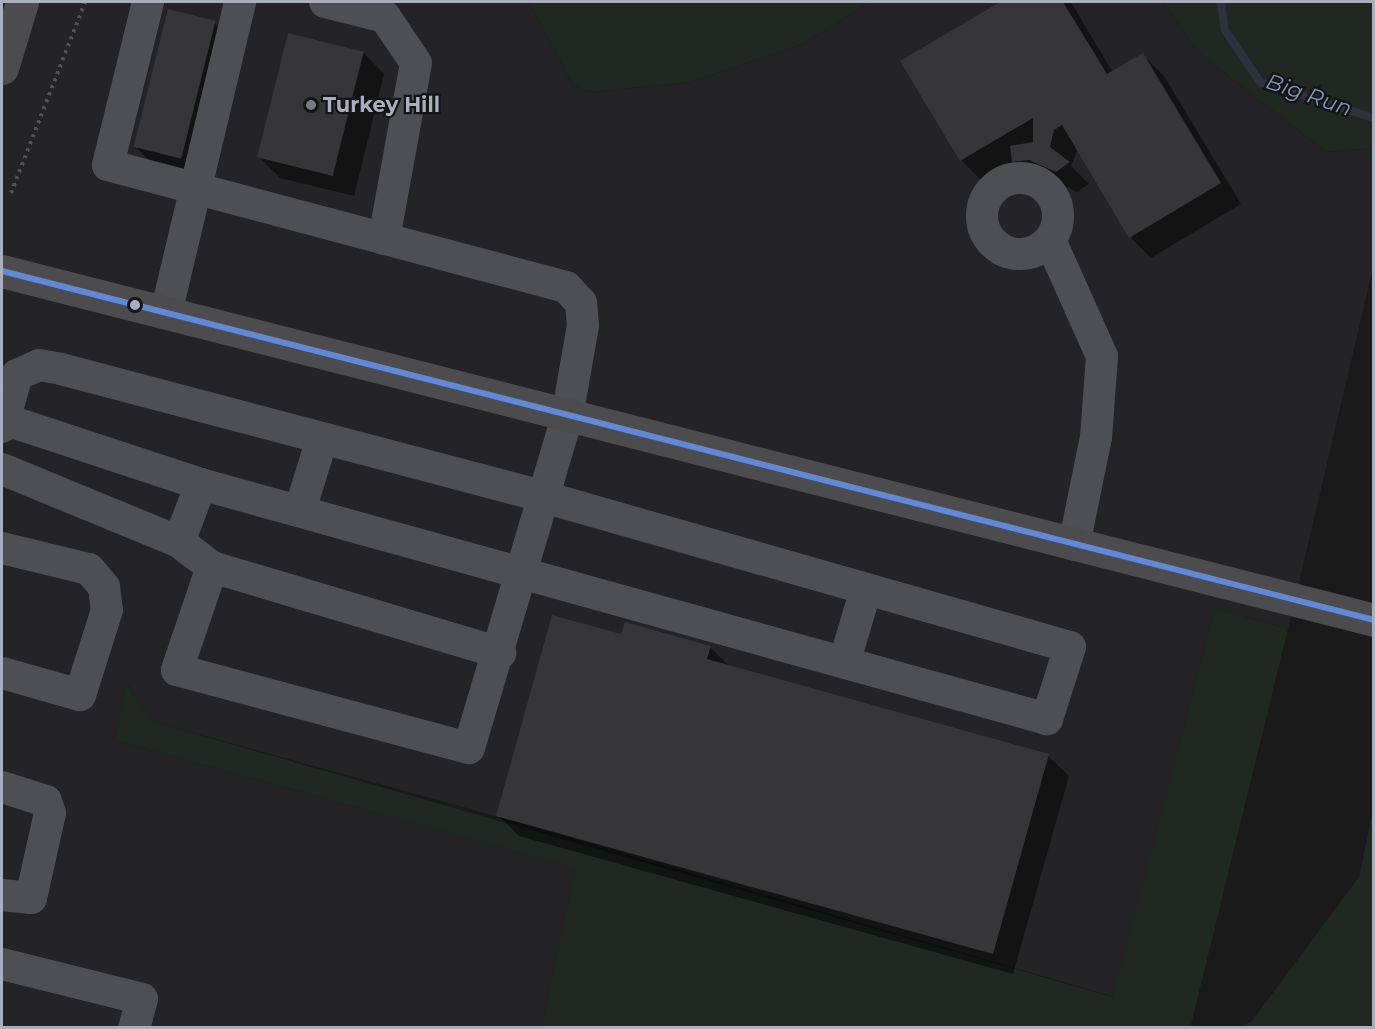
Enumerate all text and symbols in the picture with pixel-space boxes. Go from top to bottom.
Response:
water label: Big Run [1263,68,1355,122]
place label: Turkey Hill [323,92,440,118]
marker: Turkey Hill [304,98,318,112]
unlabelled marker [129,299,141,311]

